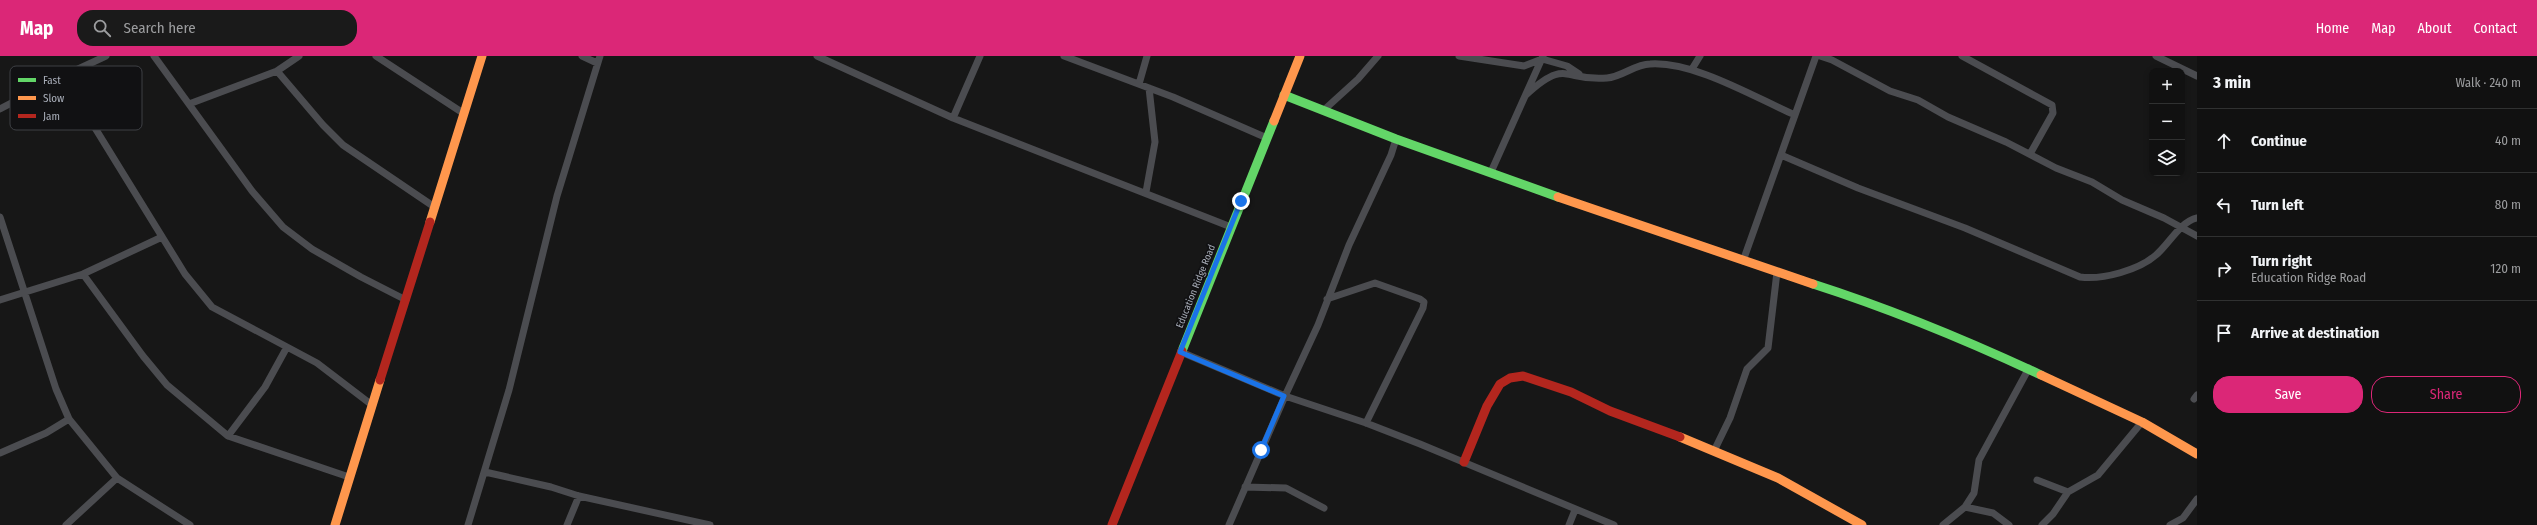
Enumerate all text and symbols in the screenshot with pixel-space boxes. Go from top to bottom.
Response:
search box [77,10,357,46]
text: Map [20,17,53,40]
icon: search [91,17,113,39]
text: Search here [123,19,196,37]
text: Home [2316,20,2349,37]
text: Map [2371,20,2395,37]
text: About [2417,20,2452,37]
text: Contact [2474,20,2517,37]
legend [10,66,142,130]
map controls [2149,68,2185,176]
button: + [2149,68,2185,104]
text: 3 min [2213,72,2251,93]
text: Fast [43,74,61,87]
text: Walk · 240 m [2455,75,2521,90]
text: Slow [43,92,64,105]
button: − [2149,104,2185,140]
text: Jam [43,110,60,123]
icon: ahead [2213,130,2235,152]
text: Continue [2251,132,2307,150]
text: 40 m [2495,133,2521,148]
button: layers [2149,140,2185,176]
route end [1232,192,1250,210]
icon: left [2213,194,2235,216]
text: Turn left [2251,196,2304,214]
text: 80 m [2495,197,2521,212]
street label: Education Ridge Road [1174,243,1218,330]
text: Turn right [2251,252,2312,270]
icon: right [2213,258,2235,280]
text: 120 m [2490,261,2521,276]
text: Education Ridge Road [2251,270,2366,285]
icon: arrive [2213,322,2235,344]
text: Arrive at destination [2251,324,2379,342]
button: Save [2213,376,2363,413]
button: Share [2371,376,2521,413]
route start [1252,441,1270,459]

